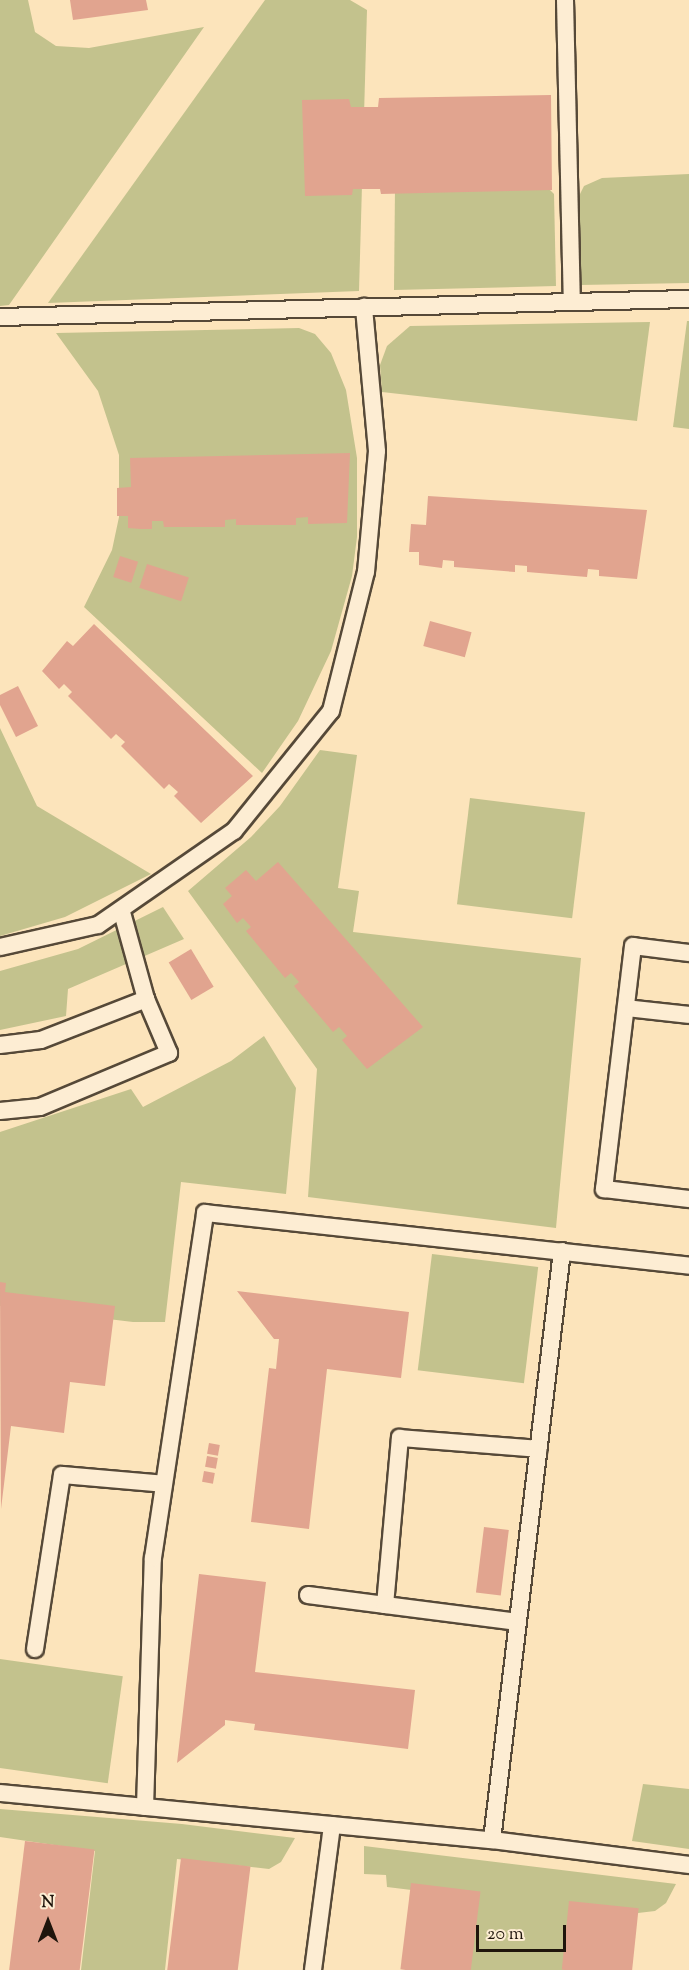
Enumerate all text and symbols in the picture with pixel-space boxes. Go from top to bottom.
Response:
north arrow [18,1892,78,1952]
text: N [42,1892,54,1915]
scale bar [479,1913,569,1951]
text: 20 m [487,1922,524,1948]

